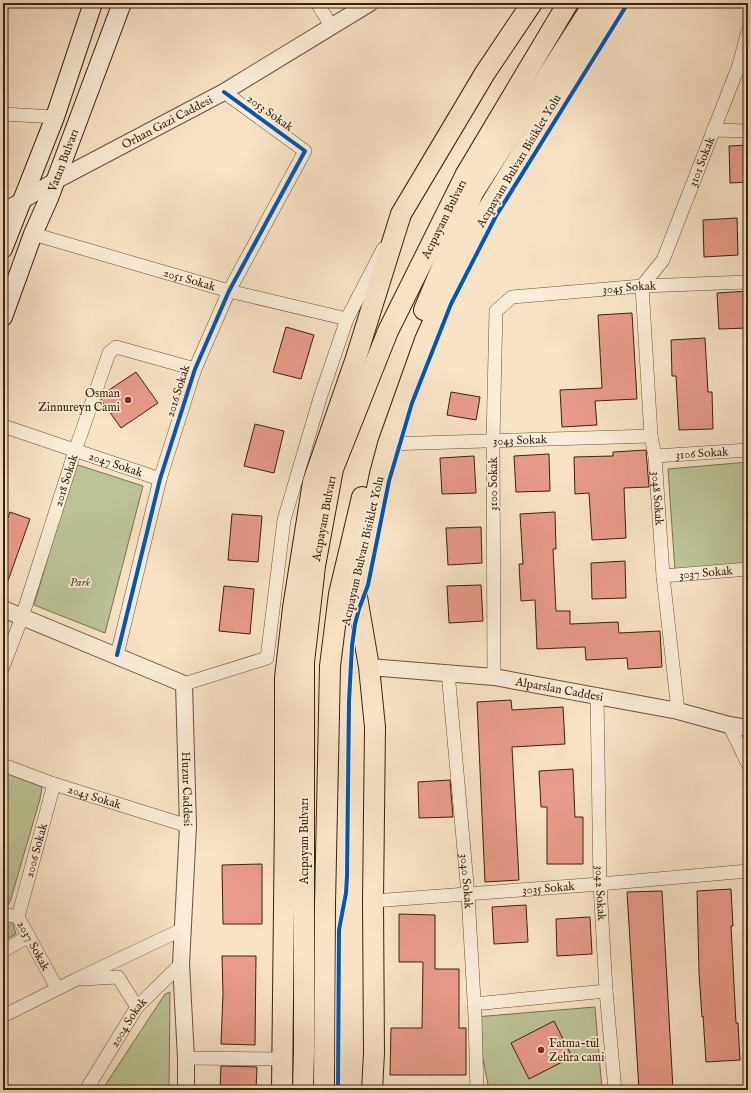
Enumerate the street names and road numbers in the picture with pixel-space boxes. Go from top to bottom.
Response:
street label: 2053 Sokak [244,91,297,135]
street label: Orhan Gazi Caddesi [119,92,215,152]
street label: Acıpayam Bulvarı Bisiklet Yolu [473,92,566,232]
street label: Vatan Bulvarı [44,127,82,195]
street label: 3101 Sokak [685,134,718,189]
street label: Acıpayam Bulvarı [417,177,470,262]
street label: 2051 Sokak [162,265,218,294]
street label: 3045 Sokak [602,278,657,297]
street label: 2016 Sokak [162,362,194,419]
street label: 3043 Sokak [493,432,548,448]
street label: 3106 Sokak [675,444,729,462]
street label: 2047 Sokak [87,448,145,480]
street label: 2018 Sokak [50,452,81,508]
street label: 3100 Sokak [486,456,501,511]
street label: 3048 Sokak [649,471,667,526]
street label: Acıpayam Bulvarı [308,475,339,563]
street label: Acıpayam Bulvarı Bisiklet Yolu [338,475,388,628]
street label: 3037 Sokak [678,563,734,582]
street label: Alparslan Caddesi [513,673,605,705]
street label: Huzur Caddesi [178,751,196,827]
street label: 2043 Sokak [66,781,124,812]
street label: Acıpayam Bulvarı [297,798,313,885]
street label: 2006 Sokak [22,821,51,879]
street label: 3040 Sokak [457,853,476,910]
street label: 3042 Sokak [592,865,610,922]
street label: 3035 Sokak [522,878,576,897]
street label: 2037 Sokak [14,918,54,974]
street label: 2004 Sokak [107,994,150,1050]

